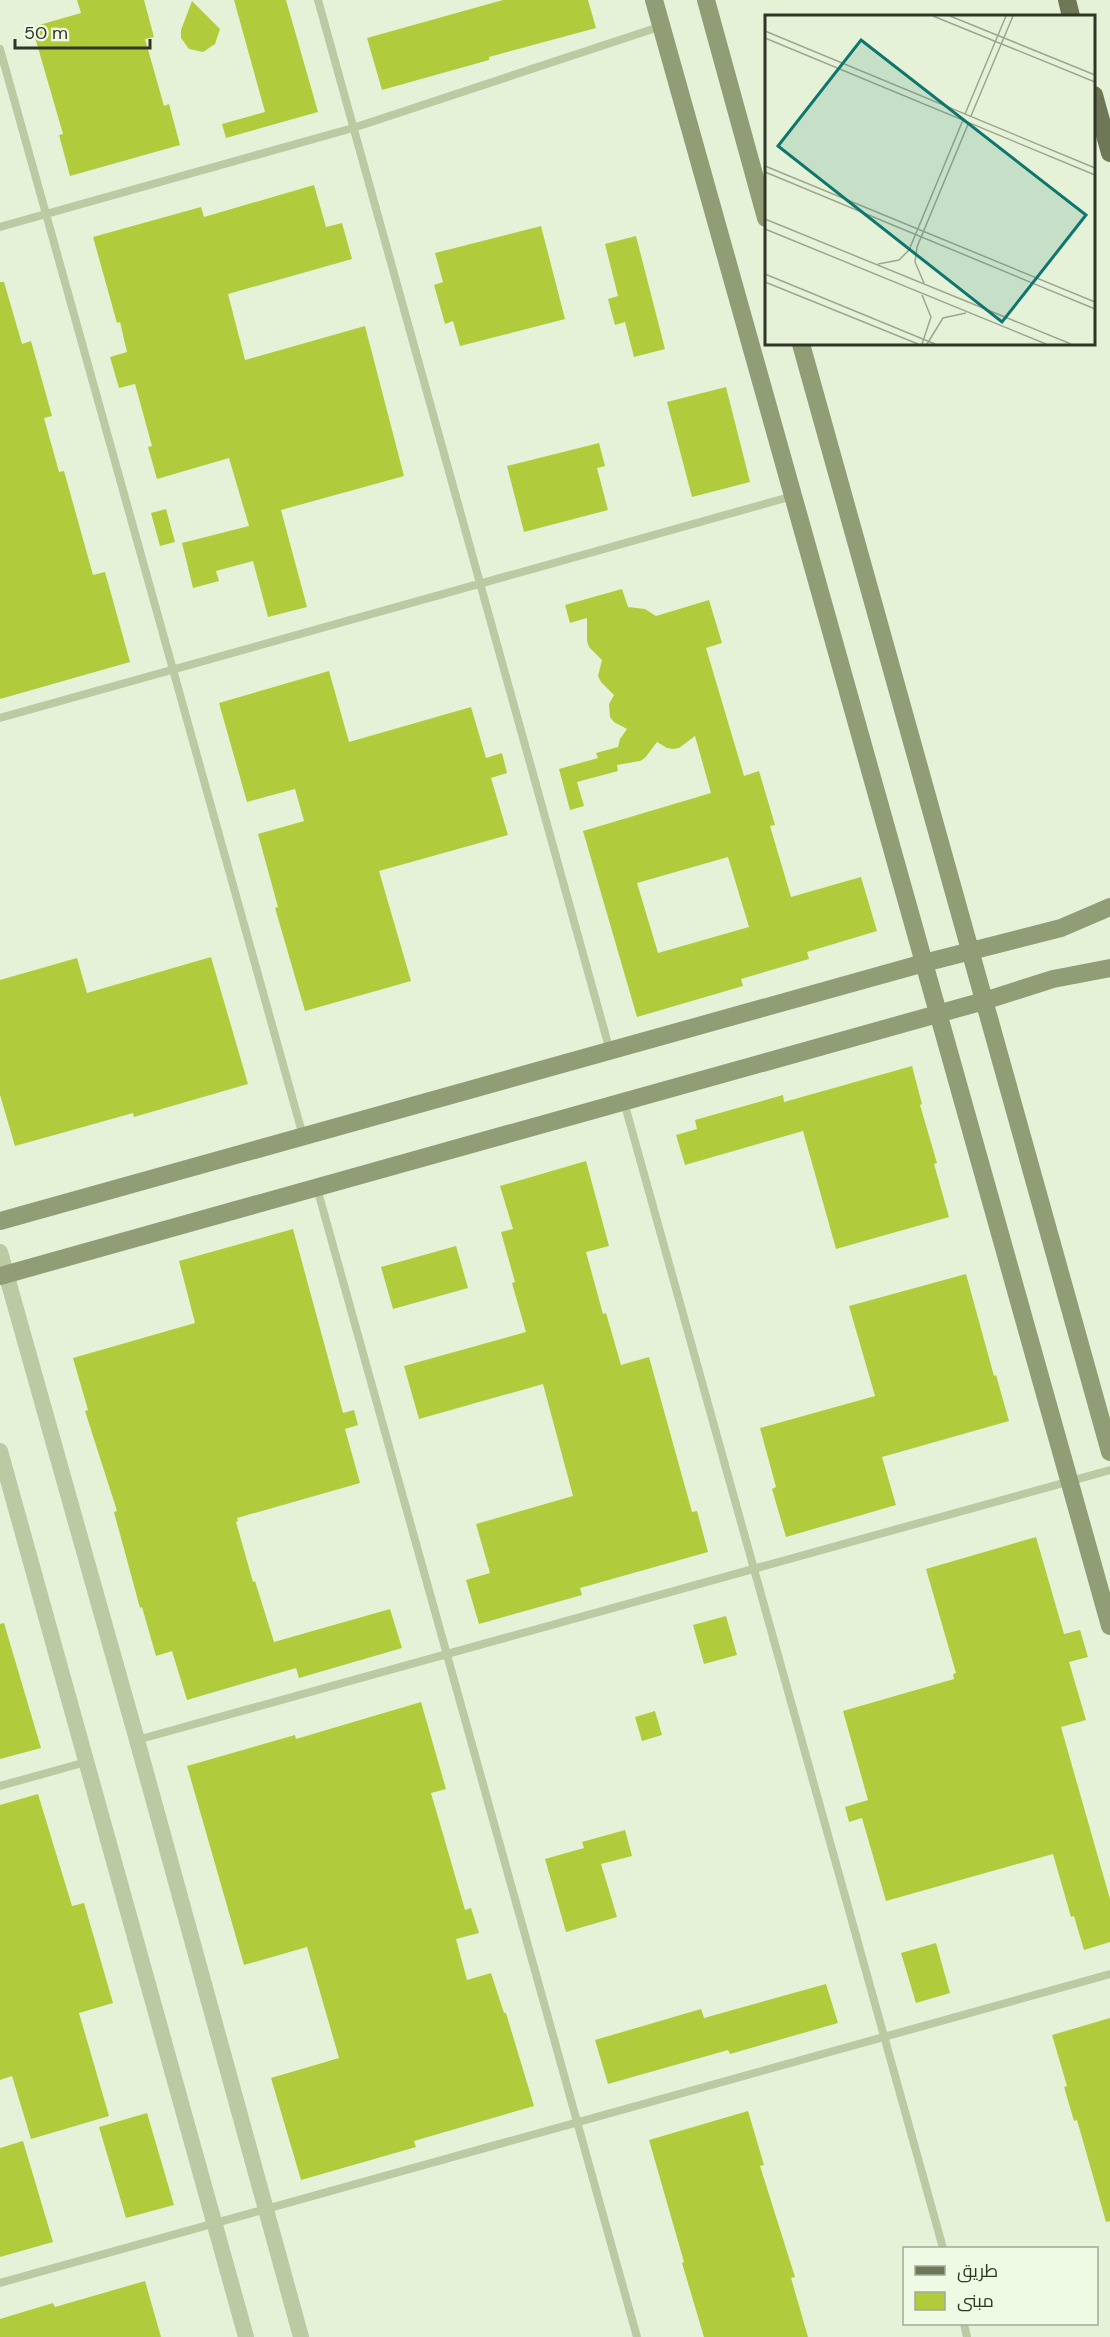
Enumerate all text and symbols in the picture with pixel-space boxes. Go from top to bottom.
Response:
scale bar [15,12,150,50]
inset map [765,15,1095,345]
text: 50 m [24,21,68,45]
legend [903,2247,1098,2325]
text: طريق [957,2259,998,2283]
text: مبنى [957,2289,994,2313]

